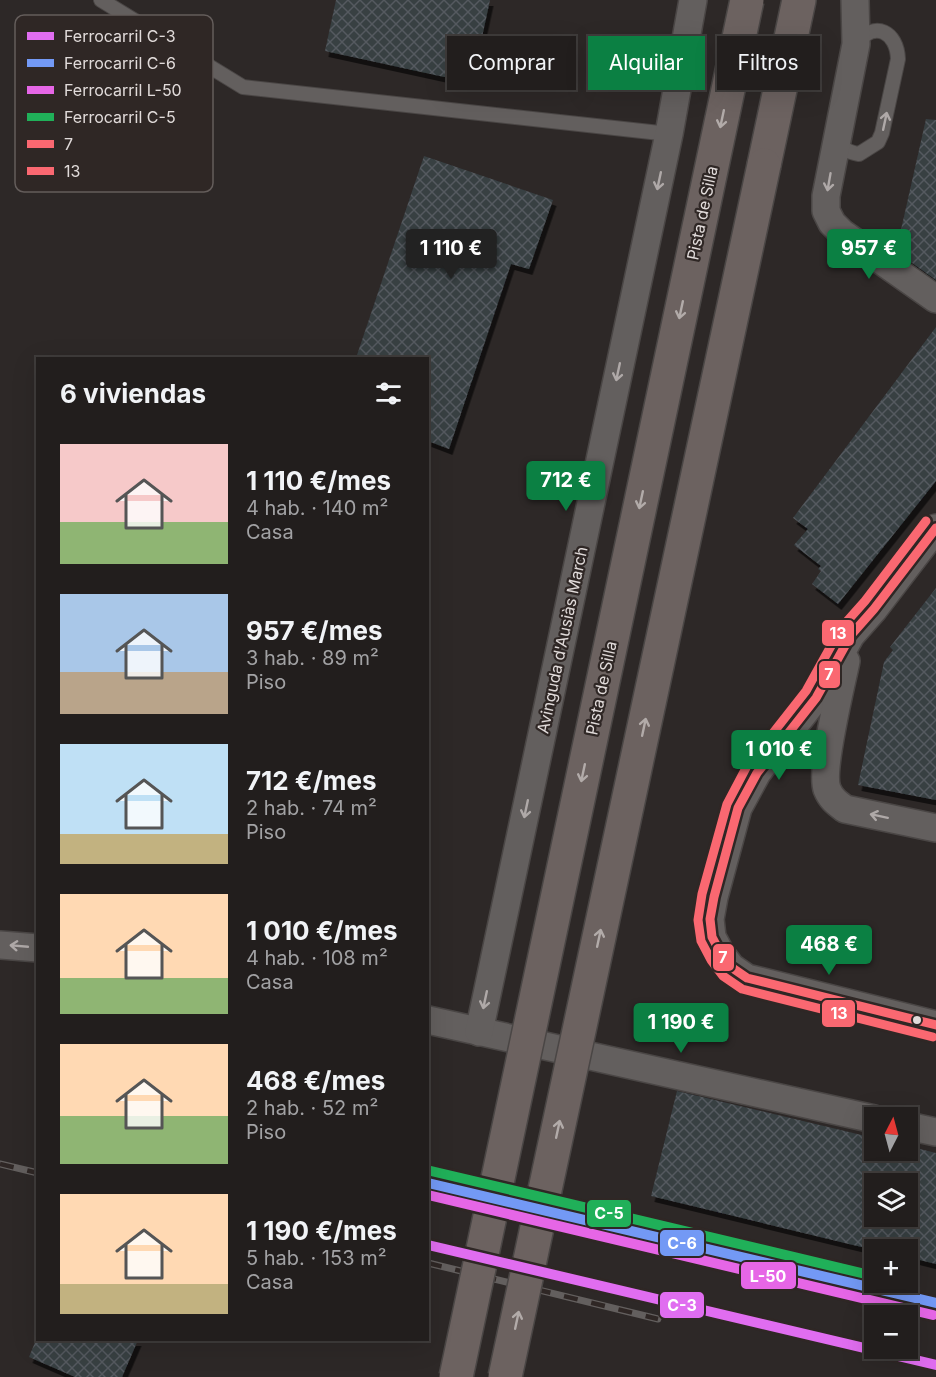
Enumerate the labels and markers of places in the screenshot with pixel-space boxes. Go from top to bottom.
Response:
pin: 1 110 € [396,229,506,280]
pin: 957 € [827,229,911,280]
pin: 712 € [524,461,608,512]
pin: 1 010 € [724,730,834,781]
pin: 468 € [787,925,871,976]
pin: 1 190 € [626,1003,736,1054]
unlabelled marker [911,1014,923,1026]

